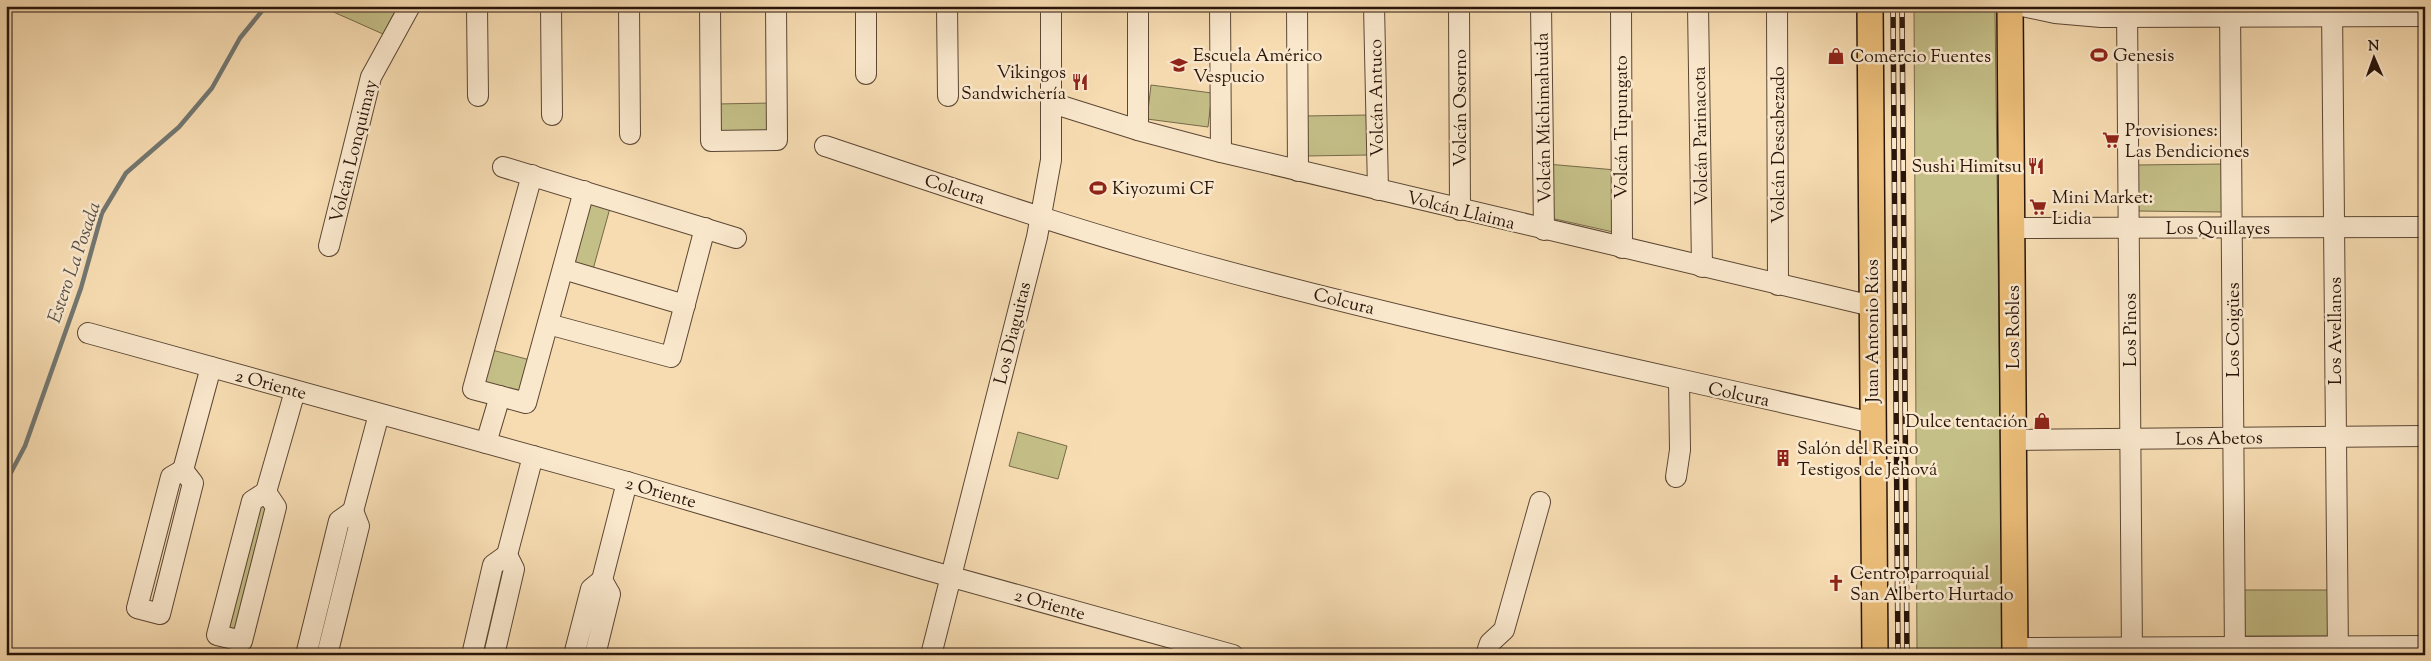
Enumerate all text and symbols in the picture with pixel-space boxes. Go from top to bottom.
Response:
street label: Volcán Michimahuida [1531,32,1559,204]
north arrow [2348,32,2398,82]
text: N [2368,37,2380,57]
street label: Volcán Antuco [1364,39,1392,157]
place label: Escuela Américo Vespucio [1193,44,1323,91]
place label: Genesis [2113,44,2174,70]
place label: Comercio Fuentes [1850,45,1991,71]
sports icon: Genesis [2089,45,2109,65]
shop icon: Comercio Fuentes [1826,46,1846,66]
street label: Volcán Osorno [1449,49,1475,167]
school or university icon: Escuela Américo Vespucio [1169,55,1189,75]
street label: Volcán Tupungato [1610,55,1636,199]
place label: Vikingos Sandwichería [961,61,1066,108]
street label: Volcán Parinacota [1688,66,1716,206]
street label: Volcán Descabezado [1767,66,1793,224]
restaurant icon: Vikingos Sandwichería [1070,72,1090,92]
street label: Volcán Lonquimay [325,77,385,226]
place label: Provisiones: Las Bendiciones [2125,119,2249,166]
supermarket icon: Provisiones: Las Bendiciones [2101,130,2121,150]
place label: Sushi Himitsu [1911,155,2022,181]
restaurant icon: Sushi Himitsu [2026,156,2046,176]
street label: Colcura [921,169,988,213]
place label: Kiyozumi CF [1112,177,1214,203]
sports icon: Kiyozumi CF [1088,178,1108,198]
street label: Volcán Llaima [1404,186,1517,238]
place label: Mini Market: Lidia [2052,186,2153,233]
supermarket icon: Mini Market: Lidia [2028,197,2048,217]
water label: Estero La Posada [42,198,109,327]
street label: Los Quillayes [2166,217,2270,243]
street label: Juan Antonio Ríos [1861,259,1887,404]
street label: Los Avellanos [2324,277,2350,385]
street label: Los Diaguitas [989,280,1039,387]
street label: Los Coigües [2222,282,2248,378]
street label: Colcura [1310,283,1377,323]
street label: Los Robles [2002,285,2028,369]
street label: Los Pinos [2119,293,2145,367]
street label: 2 Oriente [232,364,309,408]
street label: Colcura [1705,377,1772,415]
place label: Dulce tentación [1905,410,2028,436]
shop icon: Dulce tentación [2032,411,2052,431]
street label: Los Abetos [2175,426,2263,454]
place label: Salón del Reino Testigos de Jehová [1797,437,1937,484]
building icon: Salón del Reino Testigos de Jehová [1773,448,1793,468]
street label: 2 Oriente [622,471,699,516]
place label: Centro parroquial San Alberto Hurtado [1850,562,2014,609]
church icon: Centro parroquial San Alberto Hurtado [1826,573,1846,593]
street label: 2 Oriente [1011,583,1088,628]

